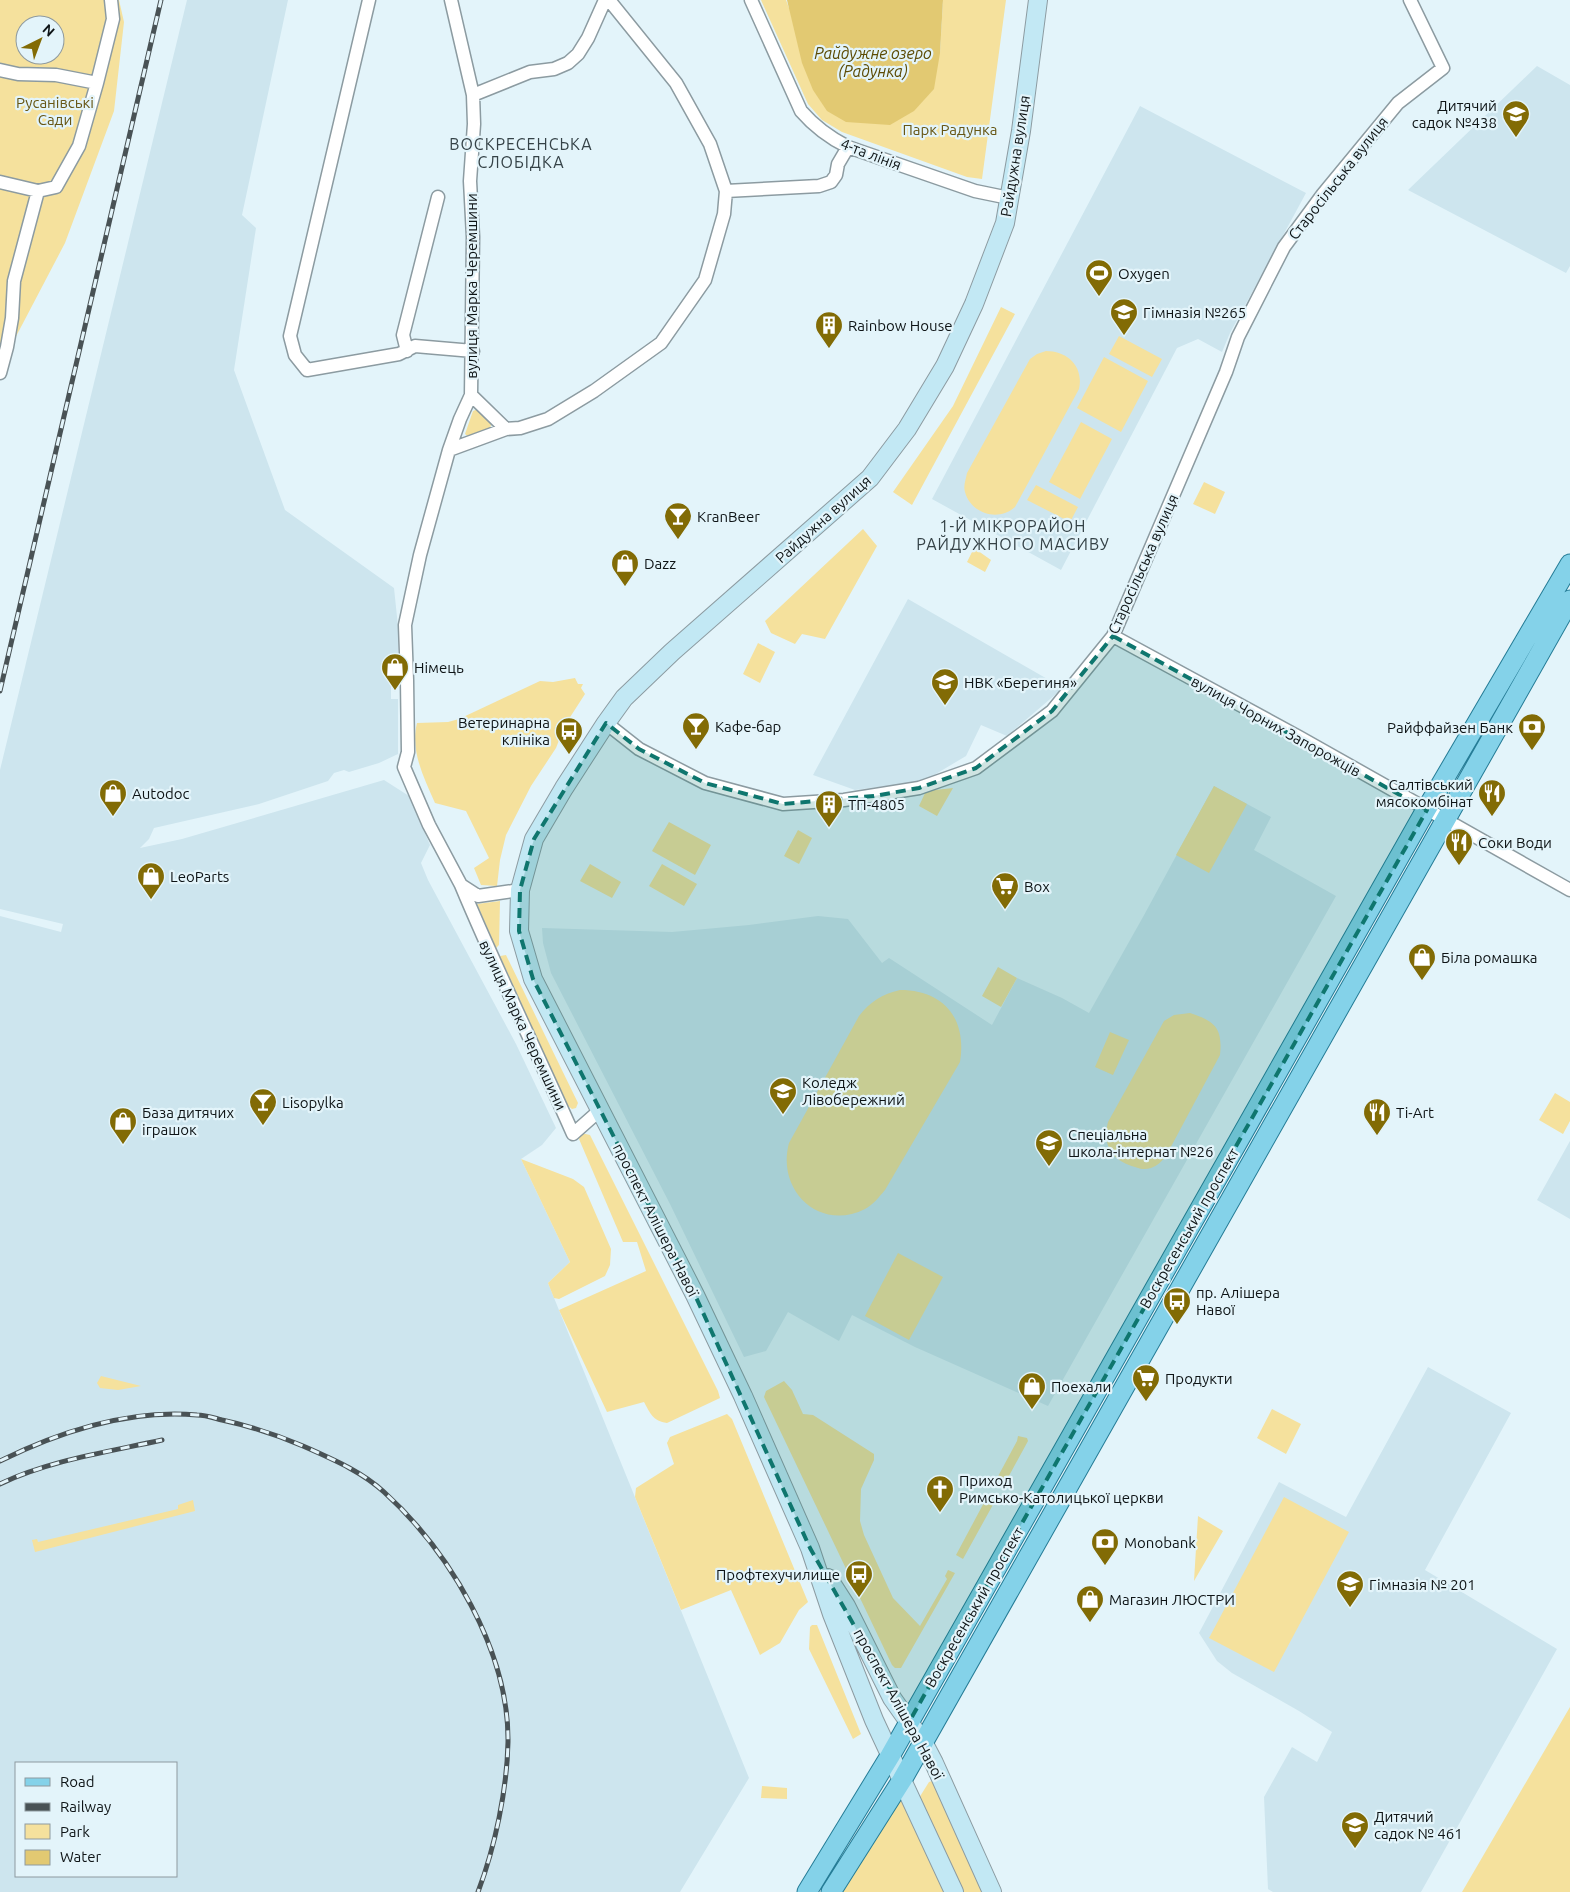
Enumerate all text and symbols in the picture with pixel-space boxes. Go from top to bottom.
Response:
north arrow [15,15,65,65]
text: N [39,21,58,40]
water label: Райдужне озеро (Радунка) [814,44,932,81]
park label: Русанівські Сади [16,94,94,128]
street label: Райдужна вулиця [997,94,1033,218]
place label: Дитячий садок №438 [1412,97,1497,131]
school or university icon: Дитячий садок №438 [1501,99,1531,138]
street label: Старосільська вулиця [1285,113,1391,243]
park label: Парк Радунка [902,121,998,138]
district label: ВОСКРЕСЕНСЬКА СЛОБІДКА [449,135,593,171]
street label: 4-та лінія [838,135,904,173]
street label: вулиця Марка Черемшини [463,193,480,379]
sports icon: Oxygen [1084,258,1114,297]
place label: Oxygen [1118,265,1170,282]
school or university icon: Гімназія №265 [1109,297,1139,336]
place label: Гімназія №265 [1143,304,1246,321]
building icon: Rainbow House [814,310,844,349]
place label: Rainbow House [848,317,952,334]
street label: Райдужна вулиця [772,472,874,566]
street label: Старосільська вулиця [1104,491,1182,637]
bar icon: KranBeer [663,501,693,540]
place label: KranBeer [697,508,760,525]
district label: 1-Й МІКРОРАЙОН РАЙДУЖНОГО МАСИВУ [916,516,1110,553]
shop icon: Dazz [610,548,640,587]
place label: Dazz [644,555,676,572]
shop icon: Німець [380,652,410,691]
place label: Німець [414,659,464,676]
school or university icon: НВК «Берегиня» [930,667,960,706]
street label: вулиця Чорних Запорожців [1188,672,1364,780]
place label: НВК «Берегиня» [964,674,1077,691]
bar icon: Кафе-бар [681,711,711,750]
bank icon: Райффайзен Банк [1517,712,1547,751]
place label: Ветеринарна клініка [458,714,550,748]
bus stop icon: Ветеринарна клініка [554,716,584,755]
place label: Кафе-бар [715,718,781,735]
place label: Райффайзен Банк [1387,719,1513,736]
place label: Салтівський мясокомбінат [1376,776,1473,810]
shop icon: Autodoc [98,778,128,817]
restaurant icon: Салтівський мясокомбінат [1477,778,1507,817]
place label: Autodoc [132,785,190,802]
building icon: ТП-4805 [814,789,844,828]
place label: ТП-4805 [848,796,905,813]
restaurant icon: Соки Води [1444,827,1474,866]
place label: Соки Води [1478,834,1552,851]
shop icon: LeoParts [136,861,166,900]
place label: LeoParts [170,868,229,885]
supermarket icon: Box [990,871,1020,910]
place label: Box [1024,878,1050,895]
street label: вулиця Марка Черемшини [476,937,570,1113]
shop icon: Біла ромашка [1407,942,1437,981]
place label: Біла ромашка [1441,949,1538,966]
place label: Коледж Лівобережний [802,1074,905,1108]
school or university icon: Коледж Лівобережний [768,1076,798,1115]
bar icon: Lisopylka [248,1087,278,1126]
place label: Lisopylka [282,1094,344,1111]
restaurant icon: Ti-Art [1362,1097,1392,1136]
place label: База дитячих іграшок [142,1104,234,1138]
place label: Ti-Art [1396,1104,1434,1121]
shop icon: База дитячих іграшок [108,1106,138,1145]
place label: Спеціальна школа-інтернат №26 [1068,1126,1213,1160]
school or university icon: Спеціальна школа-інтернат №26 [1034,1128,1064,1167]
street label: проспект Алішера Навої [610,1141,702,1300]
street label: Воскресенський проспект [1136,1145,1242,1311]
place label: пр. Алішера Навої [1196,1284,1280,1318]
bus stop icon: пр. Алішера Навої [1162,1286,1192,1325]
supermarket icon: Продукти [1131,1363,1161,1402]
place label: Продукти [1165,1370,1233,1387]
shop icon: Поехали [1017,1371,1047,1410]
place label: Поехали [1051,1378,1111,1395]
place label: Приход Римсько-Католицької церкви [959,1472,1164,1506]
church icon: Приход Римсько-Католицької церкви [925,1474,955,1513]
street label: Воскресенський проспект [921,1524,1027,1690]
bank icon: Monobank [1090,1527,1120,1566]
place label: Monobank [1124,1534,1196,1551]
bus stop icon: Профтехучилище [844,1559,874,1598]
place label: Профтехучилище [716,1566,840,1583]
school or university icon: Гімназія № 201 [1335,1569,1365,1608]
place label: Гімназія № 201 [1369,1576,1476,1593]
shop icon: Магазин ЛЮСТРИ [1075,1584,1105,1623]
place label: Магазин ЛЮСТРИ [1109,1591,1235,1608]
street label: проспект Алішера Навої [850,1626,948,1783]
legend [15,1762,178,1877]
text: Road [60,1773,95,1790]
text: Railway [60,1798,111,1815]
place label: Дитячий садок № 461 [1374,1808,1463,1842]
school or university icon: Дитячий садок № 461 [1340,1810,1370,1849]
text: Park [60,1823,90,1840]
text: Water [60,1848,101,1865]

